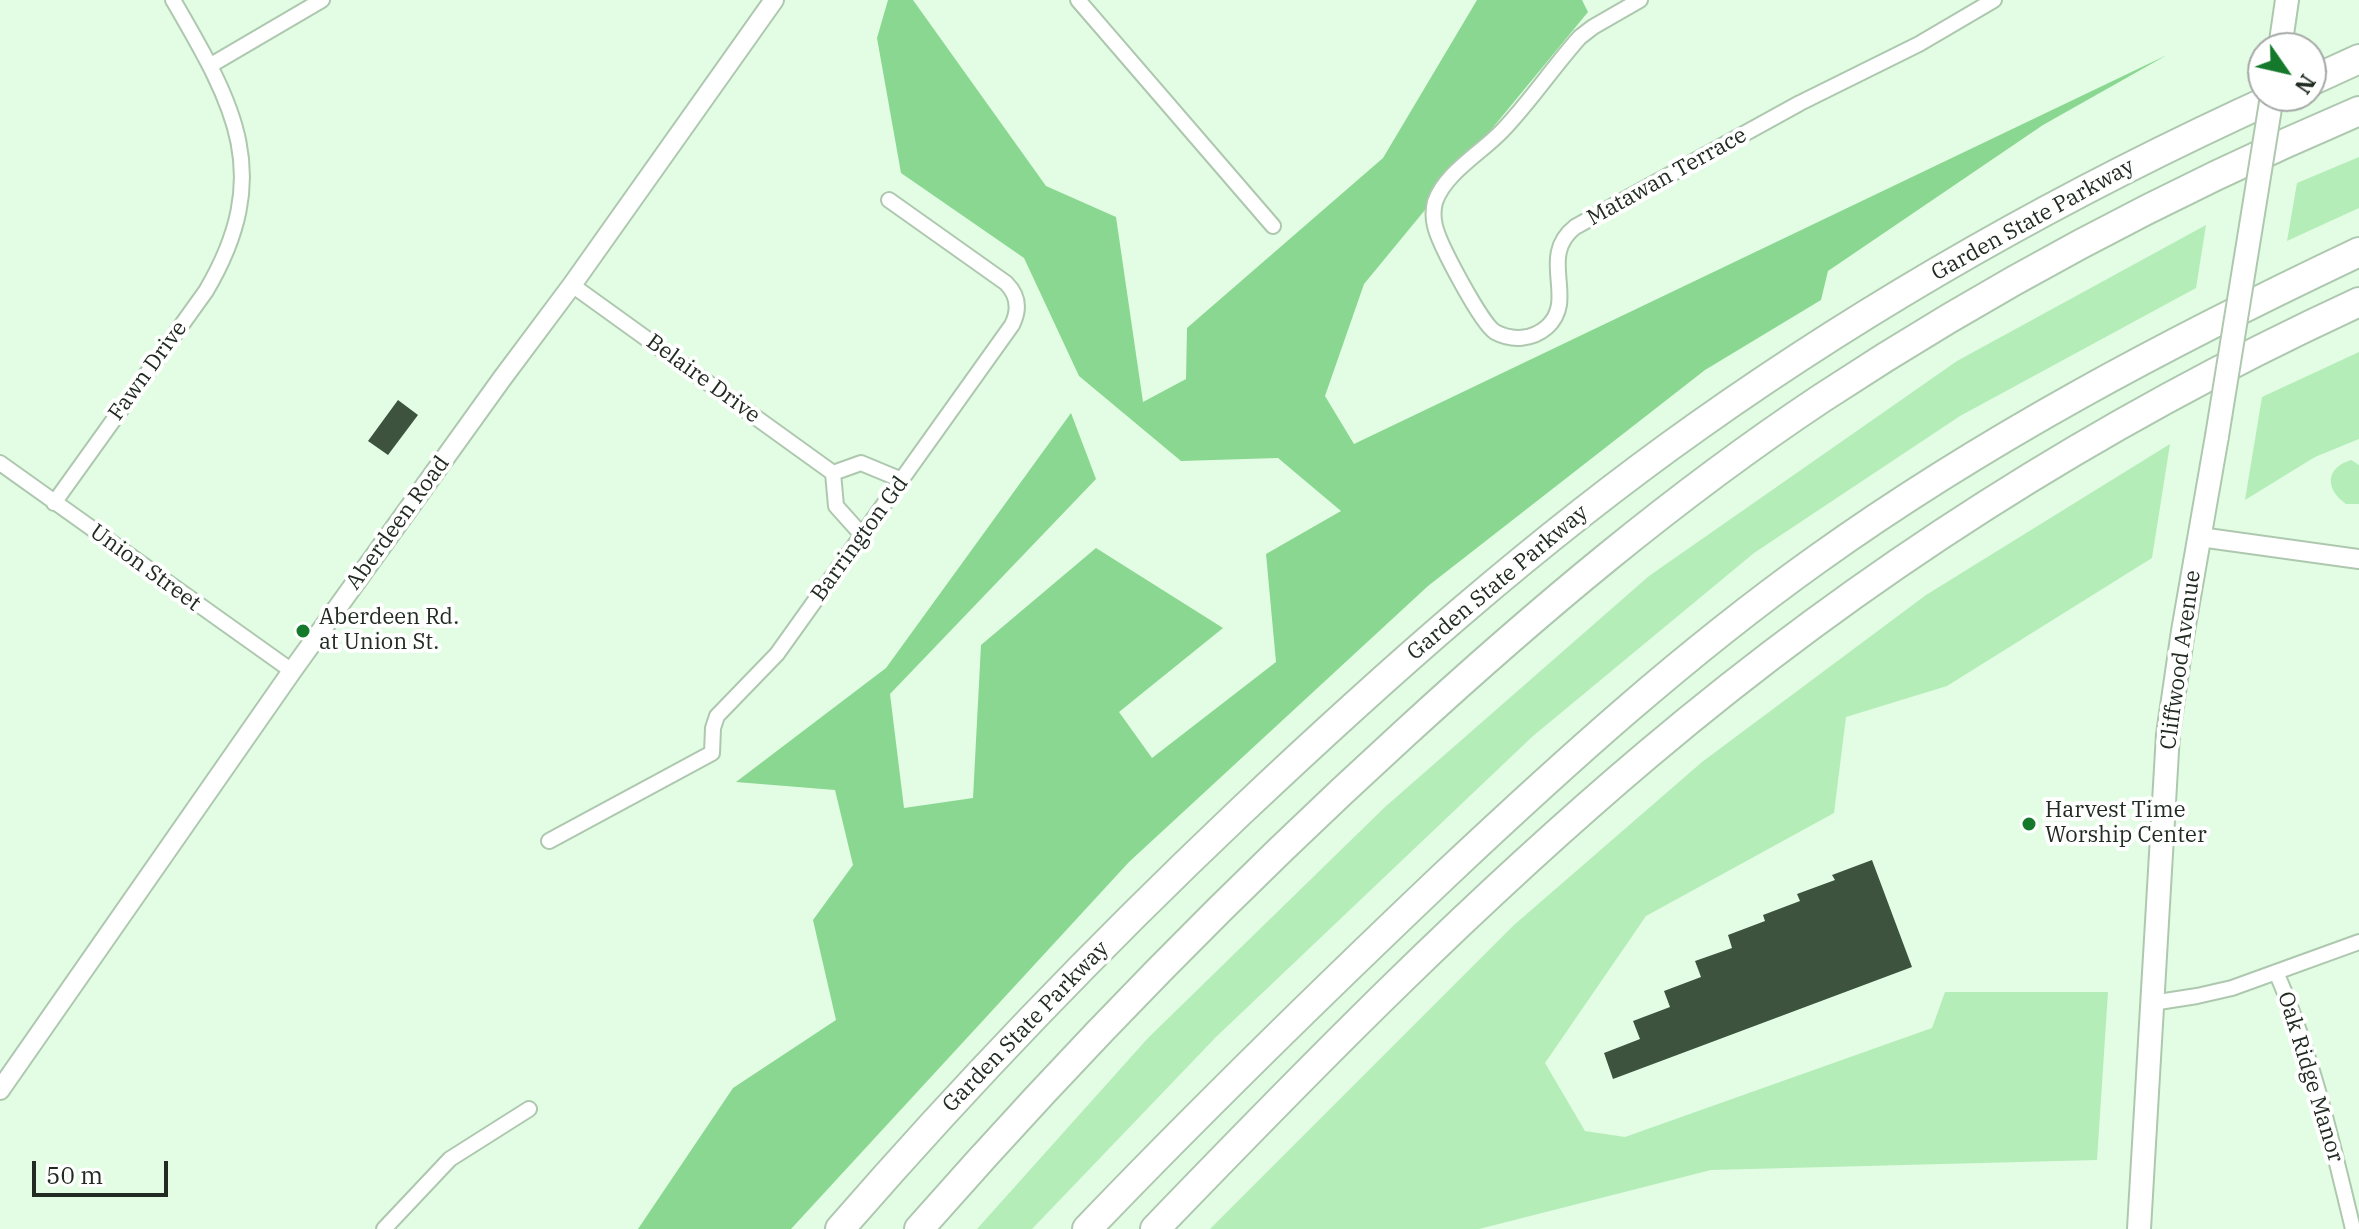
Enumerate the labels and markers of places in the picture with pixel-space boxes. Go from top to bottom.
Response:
place label: Aberdeen Rd. at Union St. [319,605,459,656]
marker: Aberdeen Rd. at Union St. [294,622,312,640]
place label: Harvest Time Worship Center [2045,798,2207,850]
marker: Harvest Time Worship Center [2020,815,2038,833]

